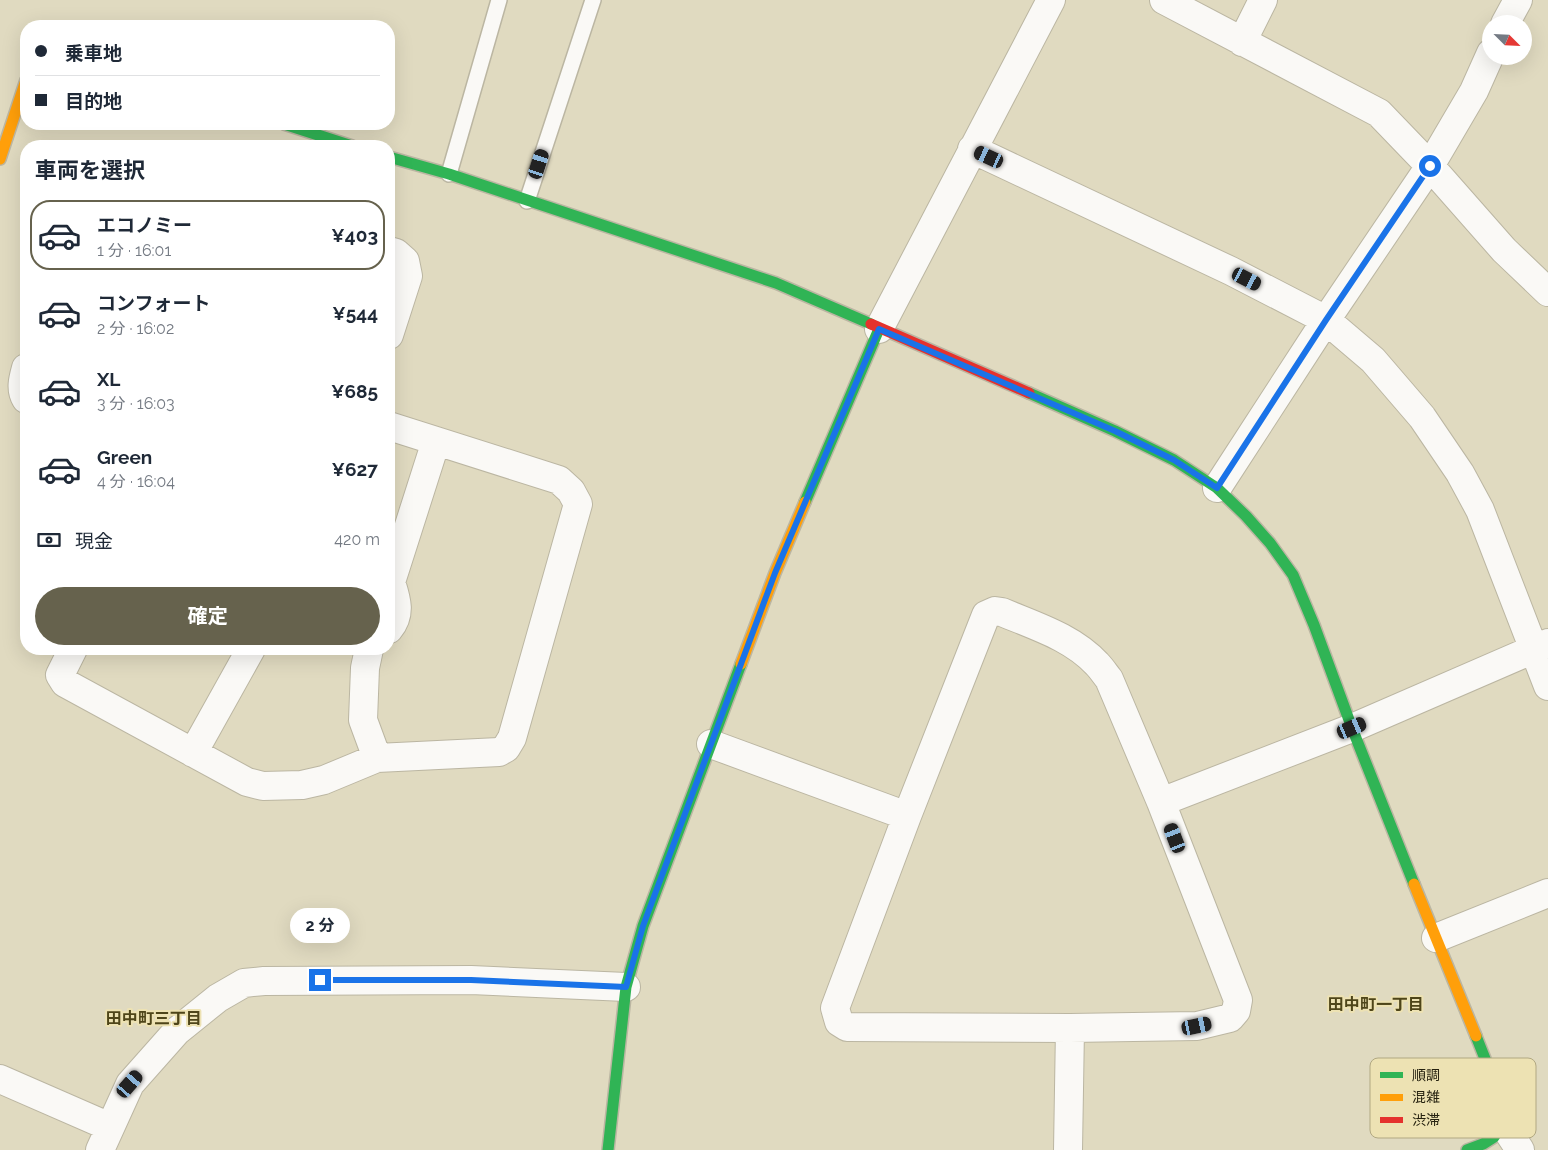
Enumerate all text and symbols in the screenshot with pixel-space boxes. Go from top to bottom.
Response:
north arrow [1482,15,1532,65]
map controls [1482,15,1532,65]
text: 乗車地 [65,42,122,64]
text: 目的地 [65,90,122,112]
car [972,144,1005,170]
car [527,147,550,181]
route start [1419,155,1441,177]
text: 車両を選択 [35,157,145,183]
icon: car [37,213,82,258]
text: エコノミー [97,214,192,236]
text: ¥403 [331,224,378,246]
text: 1 分 · 16:01 [97,241,171,260]
car [1230,266,1263,292]
icon: car [37,291,82,336]
text: コンフォート [97,292,210,314]
text: ¥544 [332,302,378,324]
text: 2 分 · 16:02 [97,319,174,338]
text: XL [97,368,120,390]
icon: car [37,369,82,414]
text: ¥685 [331,380,378,402]
text: 3 分 · 16:03 [97,394,175,413]
text: Green [97,446,152,468]
icon: car [37,447,82,492]
text: ¥627 [332,458,378,480]
text: 4 分 · 16:04 [97,472,175,491]
icon: cash [35,526,63,554]
text: 現金 [75,530,113,552]
text: 420 m [334,530,380,549]
button: 確定 [35,587,380,645]
car [1335,715,1368,741]
car [1162,821,1187,855]
callout: 2 分 [290,908,350,942]
text: 2 分 [306,916,334,935]
route end [309,969,331,991]
district label: 田中町一丁目 [1328,995,1424,1014]
district label: 田中町三丁目 [106,1009,202,1028]
car [1180,1016,1213,1036]
legend [1370,1058,1536,1138]
text: 順調 [1412,1067,1440,1083]
car [114,1068,145,1100]
text: 混雑 [1412,1089,1440,1105]
text: 渋滞 [1412,1112,1440,1128]

